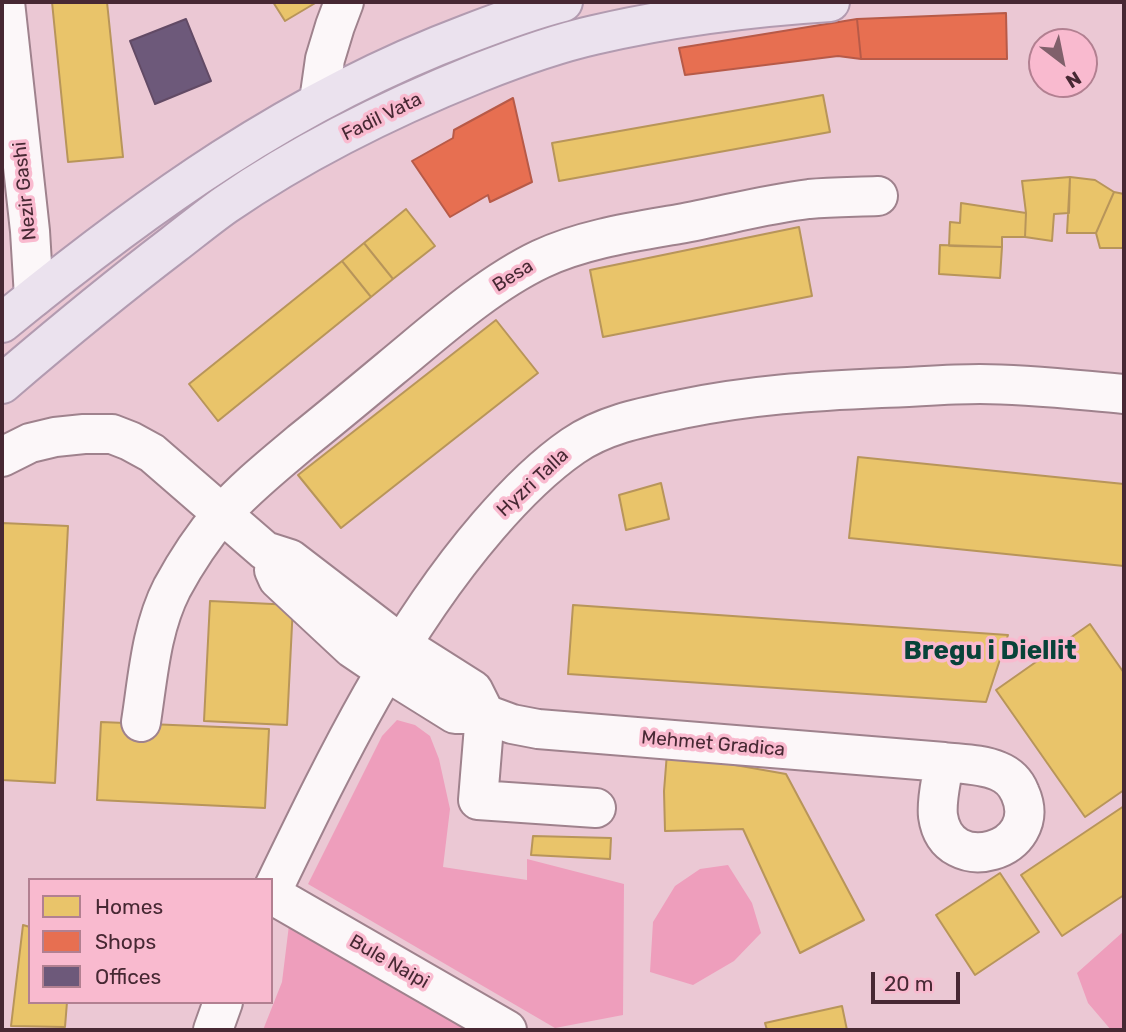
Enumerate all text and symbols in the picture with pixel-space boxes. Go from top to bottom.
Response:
north arrow [1028,28,1098,98]
text: N [1061,66,1085,93]
street label: Fadil Vata [338,88,426,146]
street label: Nezir Gashi [8,140,42,242]
street label: Besa [489,255,537,297]
street label: Hyzri Talla [492,444,574,522]
district label: Bregu i Diellit [903,635,1077,667]
street label: Mehmet Gradica [640,726,786,762]
legend [28,878,273,1004]
text: Homes [95,894,163,919]
text: Shops [95,929,156,954]
street label: Bule Naipi [345,930,433,994]
scale bar [874,958,963,1002]
text: Offices [95,964,161,989]
text: 20 m [884,971,933,996]

